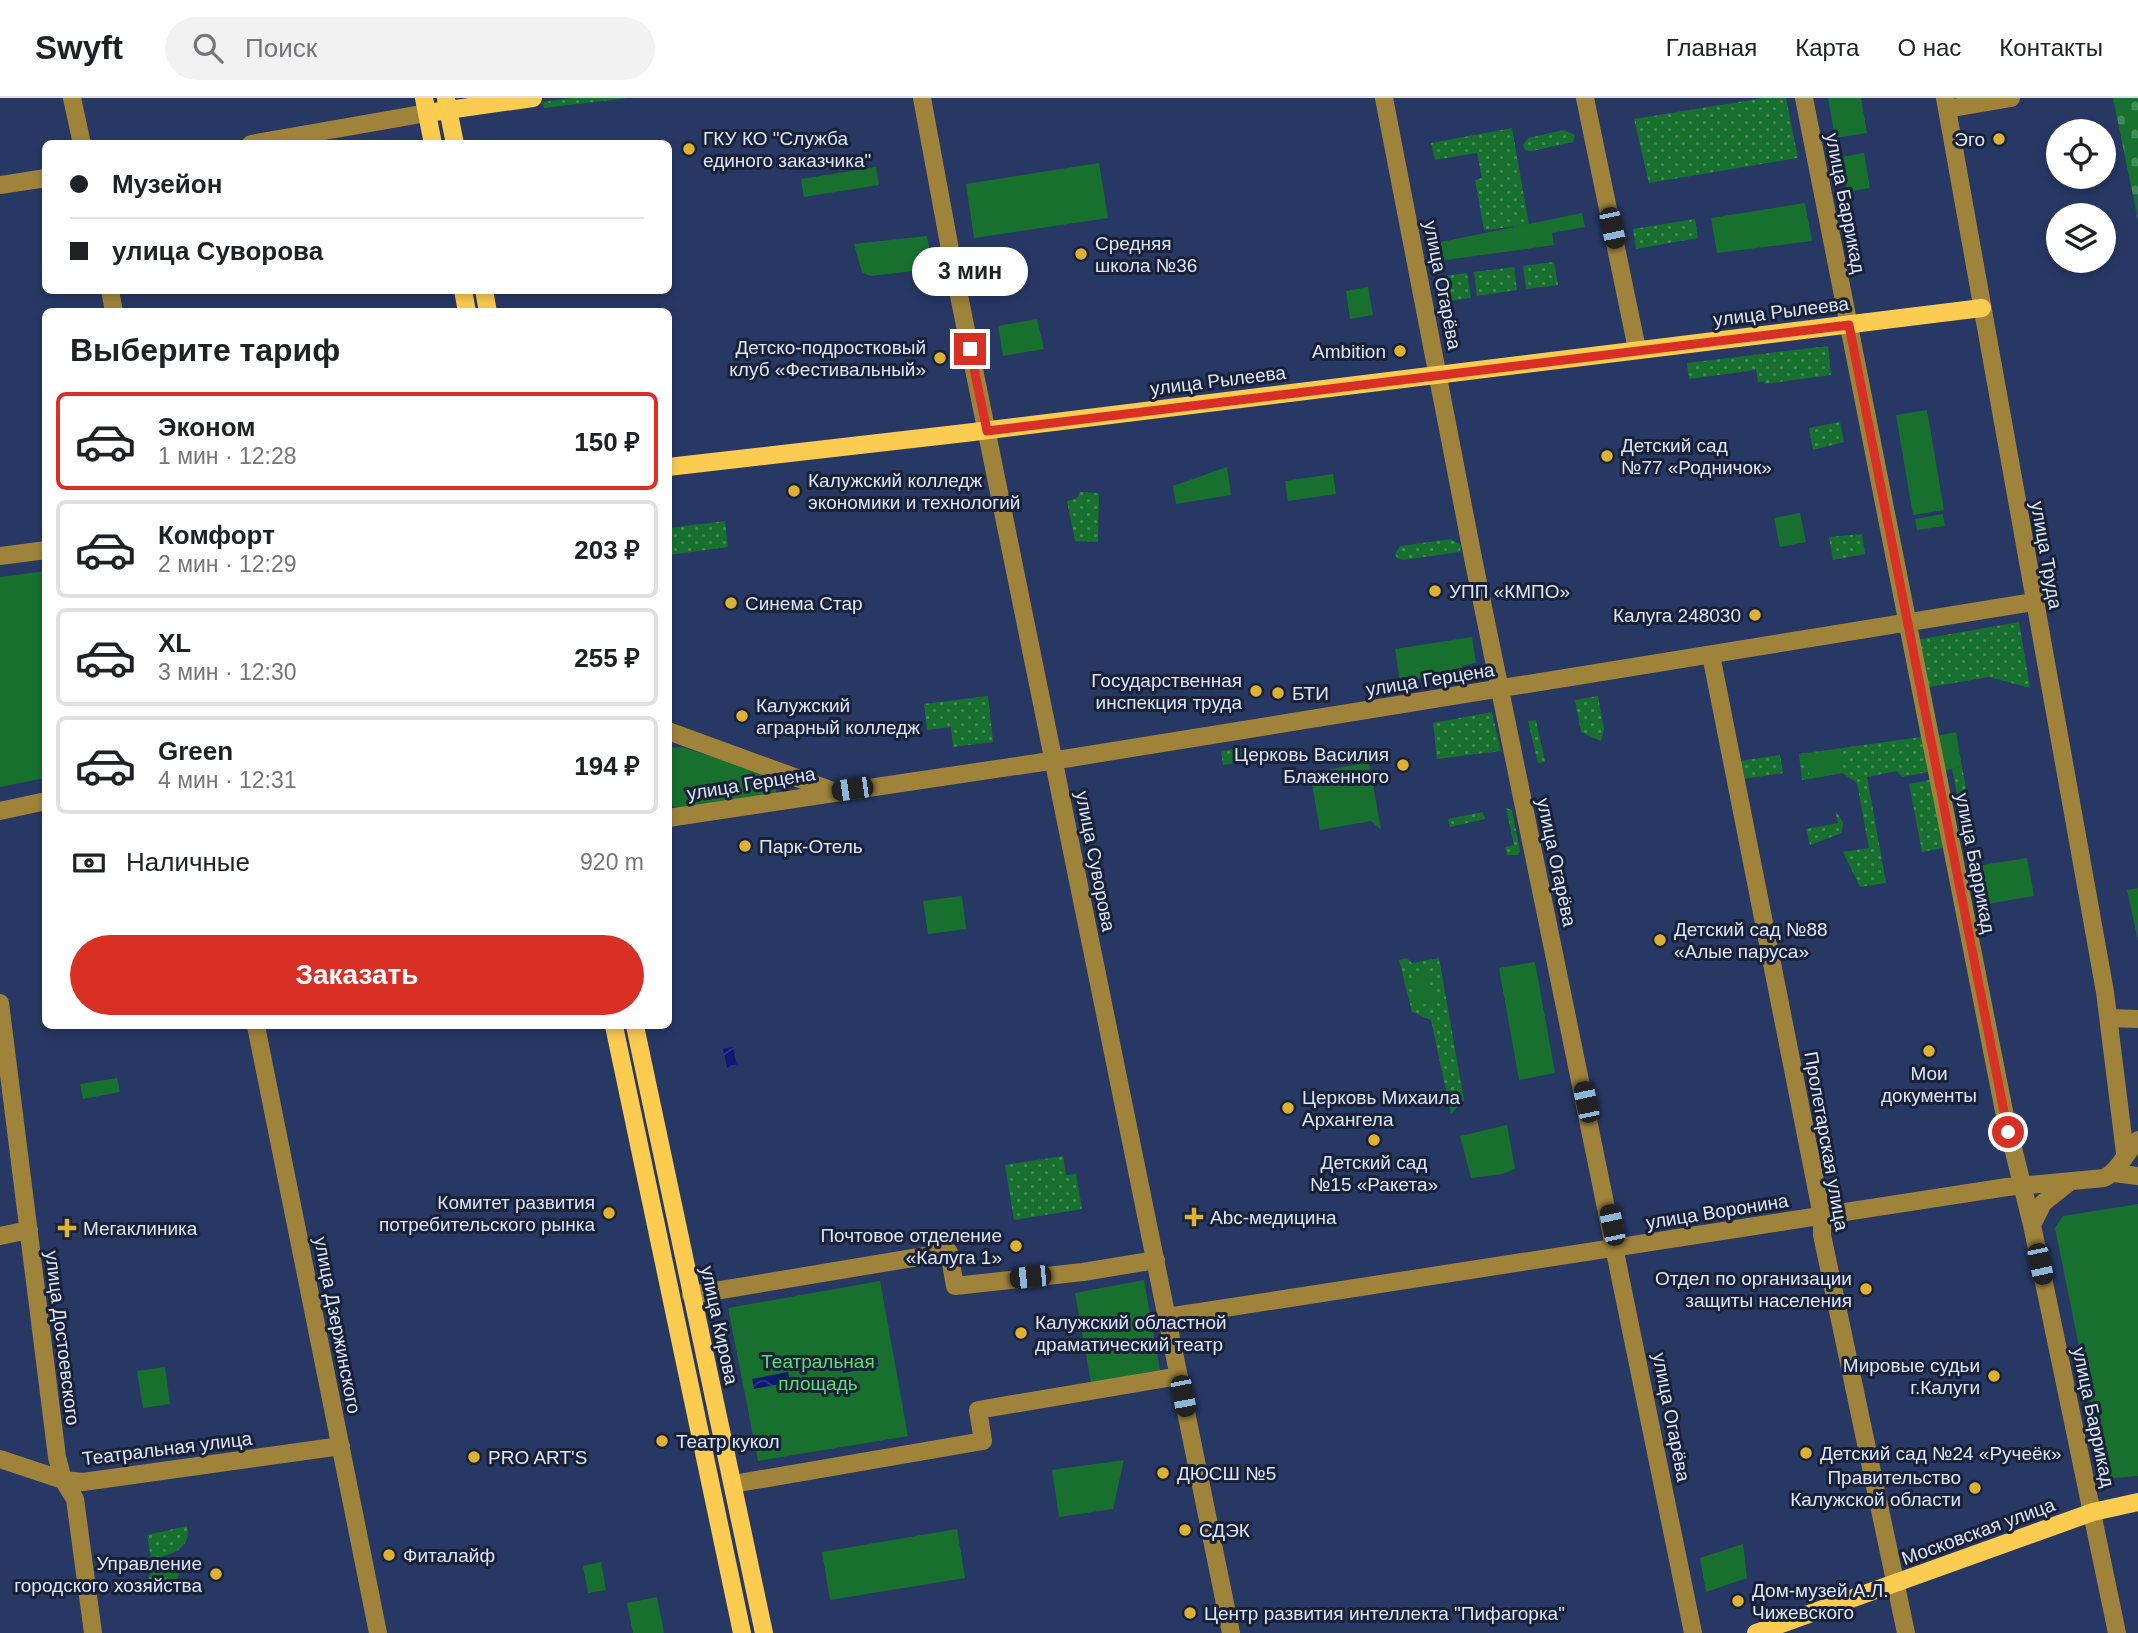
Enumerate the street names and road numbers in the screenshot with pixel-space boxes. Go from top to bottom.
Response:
street label: улица Баррикад [1822,131,1869,275]
street label: улица Огарёва [1420,219,1465,352]
street label: улица Рылеева [1712,293,1851,330]
street label: улица Рылеева [1149,362,1288,399]
street label: улица Труда [2027,500,2066,611]
street label: улица Герцена [1364,659,1496,700]
street label: улица Герцена [685,763,817,804]
street label: улица Суворова [1072,789,1120,934]
street label: улица Баррикад [1952,791,1999,935]
street label: улица Огарёва [1533,796,1580,929]
street label: Пролетарская улица [1800,1050,1853,1233]
street label: улица Воронина [1644,1190,1790,1233]
street label: улица Дзержинского [310,1235,365,1416]
street label: улица Достоевского [41,1250,84,1427]
street label: улица Кирова [697,1264,742,1387]
street label: улица Баррикад [2068,1345,2119,1489]
street label: улица Огарёва [1649,1351,1694,1484]
street label: Театральная улица [81,1428,254,1469]
street label: Московская улица [1899,1494,2058,1569]

